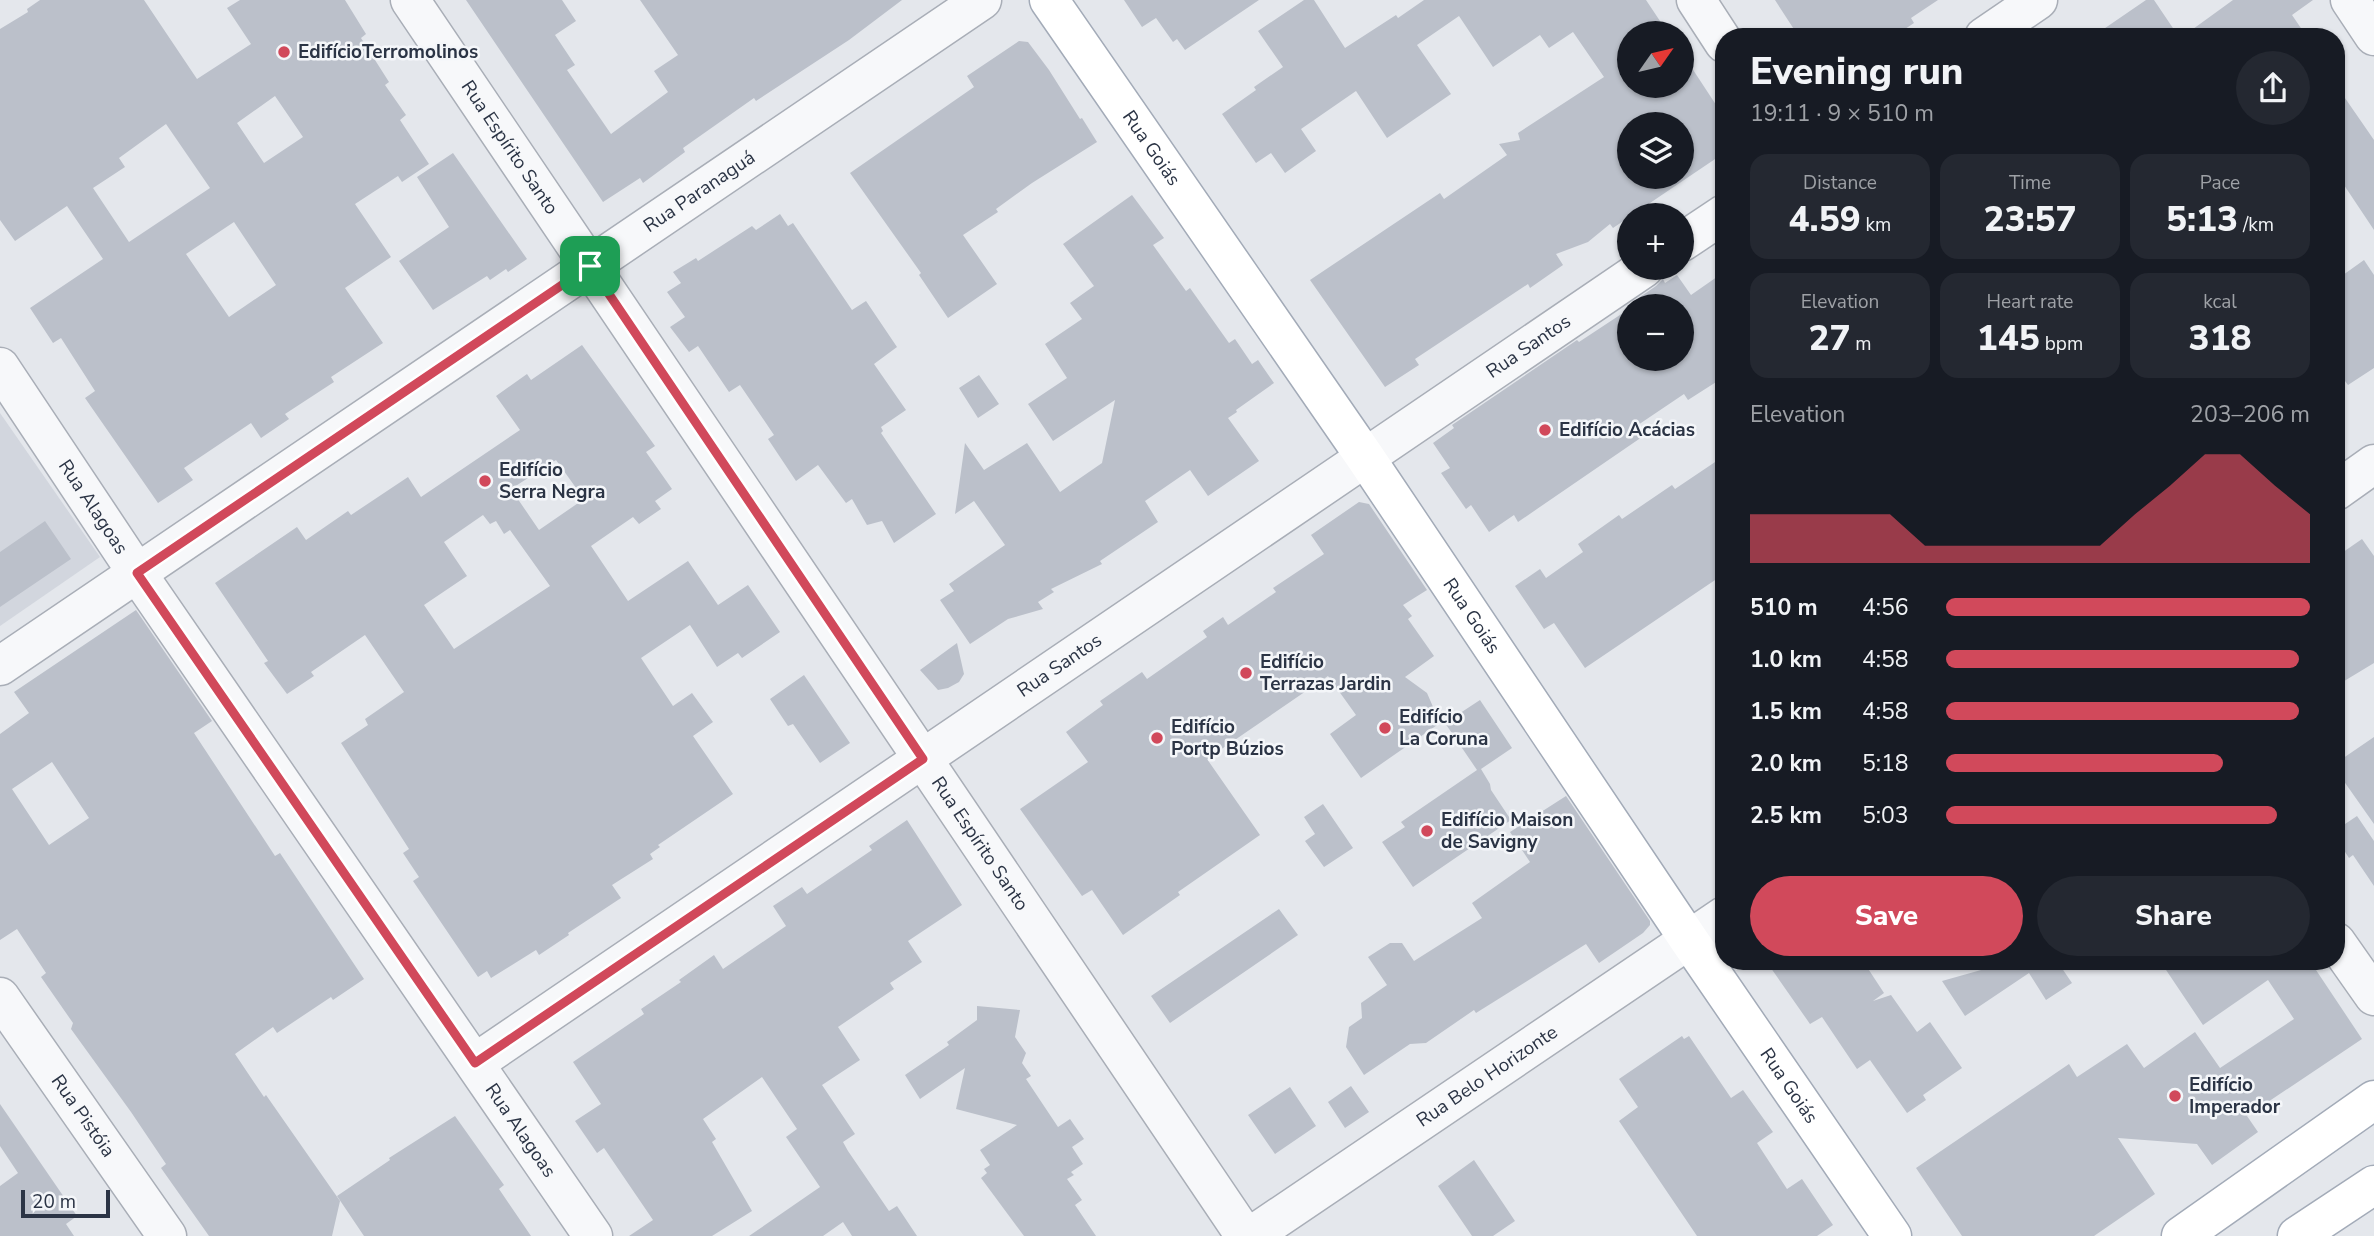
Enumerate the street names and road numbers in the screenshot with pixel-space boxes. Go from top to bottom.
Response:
street label: Rua Espírito Santo [455,75,564,220]
street label: Rua Goiás [1116,105,1187,191]
street label: Rua Paranaguá [638,145,760,239]
street label: Rua Santos [1481,308,1576,385]
street label: Rua Alagoas [52,454,134,559]
street label: Rua Goiás [1437,573,1506,659]
street label: Rua Santos [1012,627,1107,704]
street label: Rua Espírito Santo [925,771,1035,916]
street label: Rua Belo Horizonte [1411,1019,1563,1133]
street label: Rua Goiás [1754,1043,1824,1129]
street label: Rua Pistóia [45,1069,121,1162]
street label: Rua Alagoas [479,1078,562,1183]

